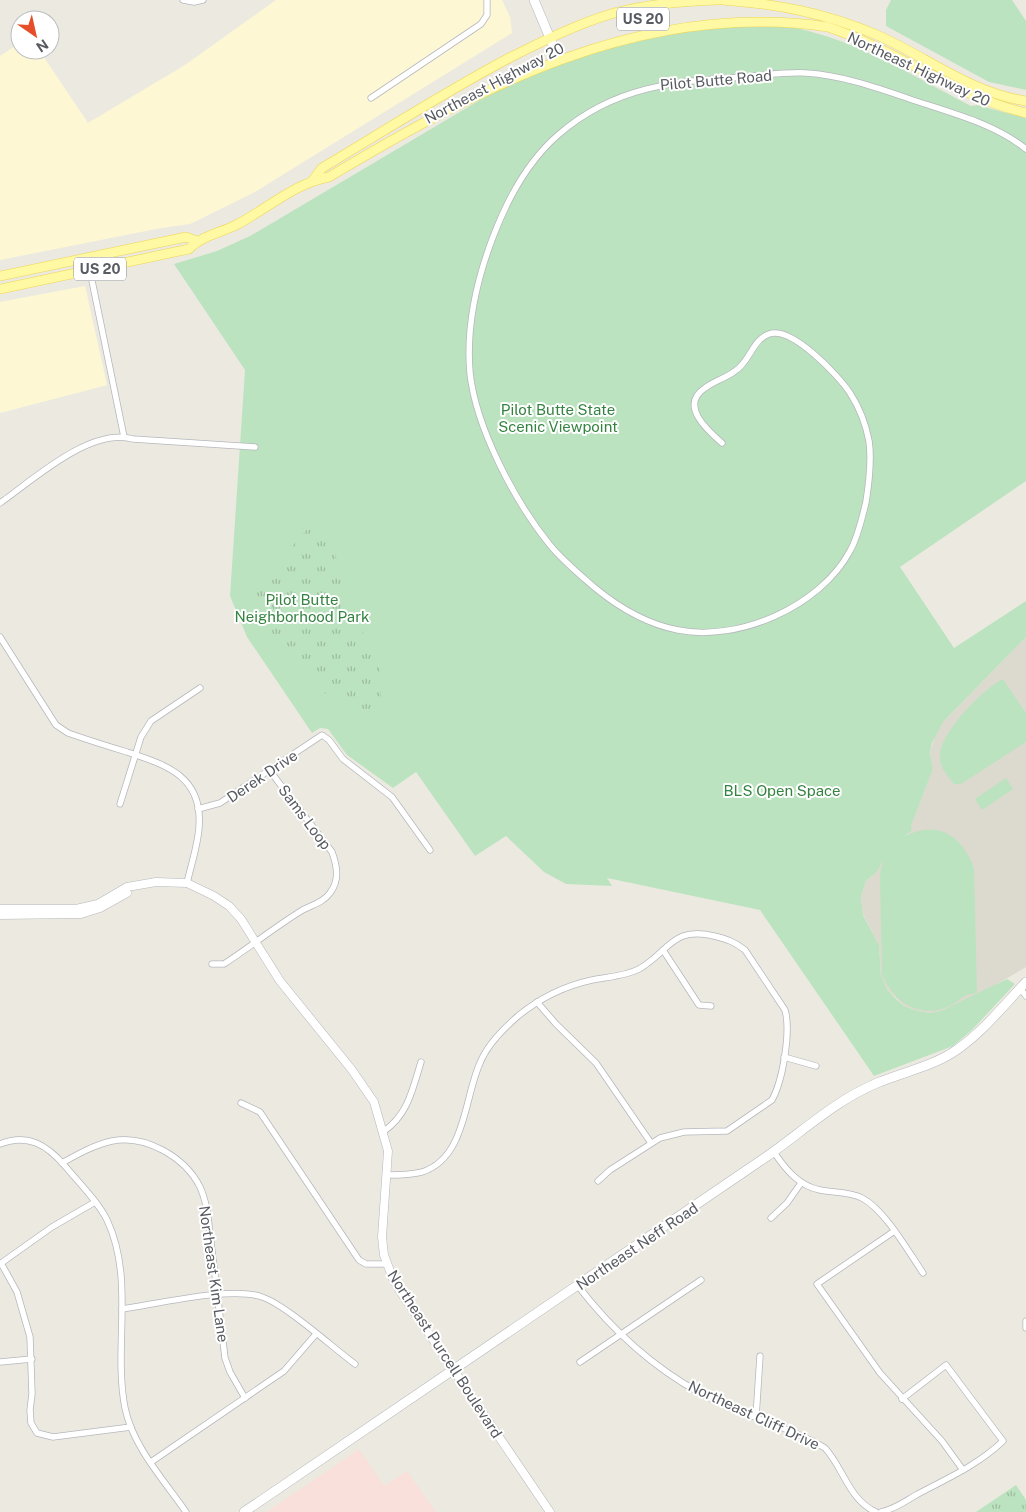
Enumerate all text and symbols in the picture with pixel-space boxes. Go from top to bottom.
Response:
road number: US 20 [617,8,669,30]
north arrow [10,10,60,60]
street label: Northeast Highway 20 [845,28,993,110]
text: N [33,36,51,55]
street label: Northeast Highway 20 [421,39,567,127]
street label: Pilot Butte Road [659,67,773,93]
road number: US 20 [74,258,126,280]
park label: Pilot Butte State Scenic Viewpoint [498,401,618,435]
park label: Pilot Butte Neighborhood Park [235,591,369,625]
street label: Derek Drive [224,746,300,806]
street label: Sams Loop [275,781,335,853]
park label: BLS Open Space [723,782,841,799]
street label: Northeast Neff Road [573,1199,701,1293]
street label: Northeast Kim Lane [196,1205,232,1343]
street label: Northeast Purcell Boulevard [384,1267,506,1441]
street label: Northeast Cliff Drive [686,1377,822,1453]

